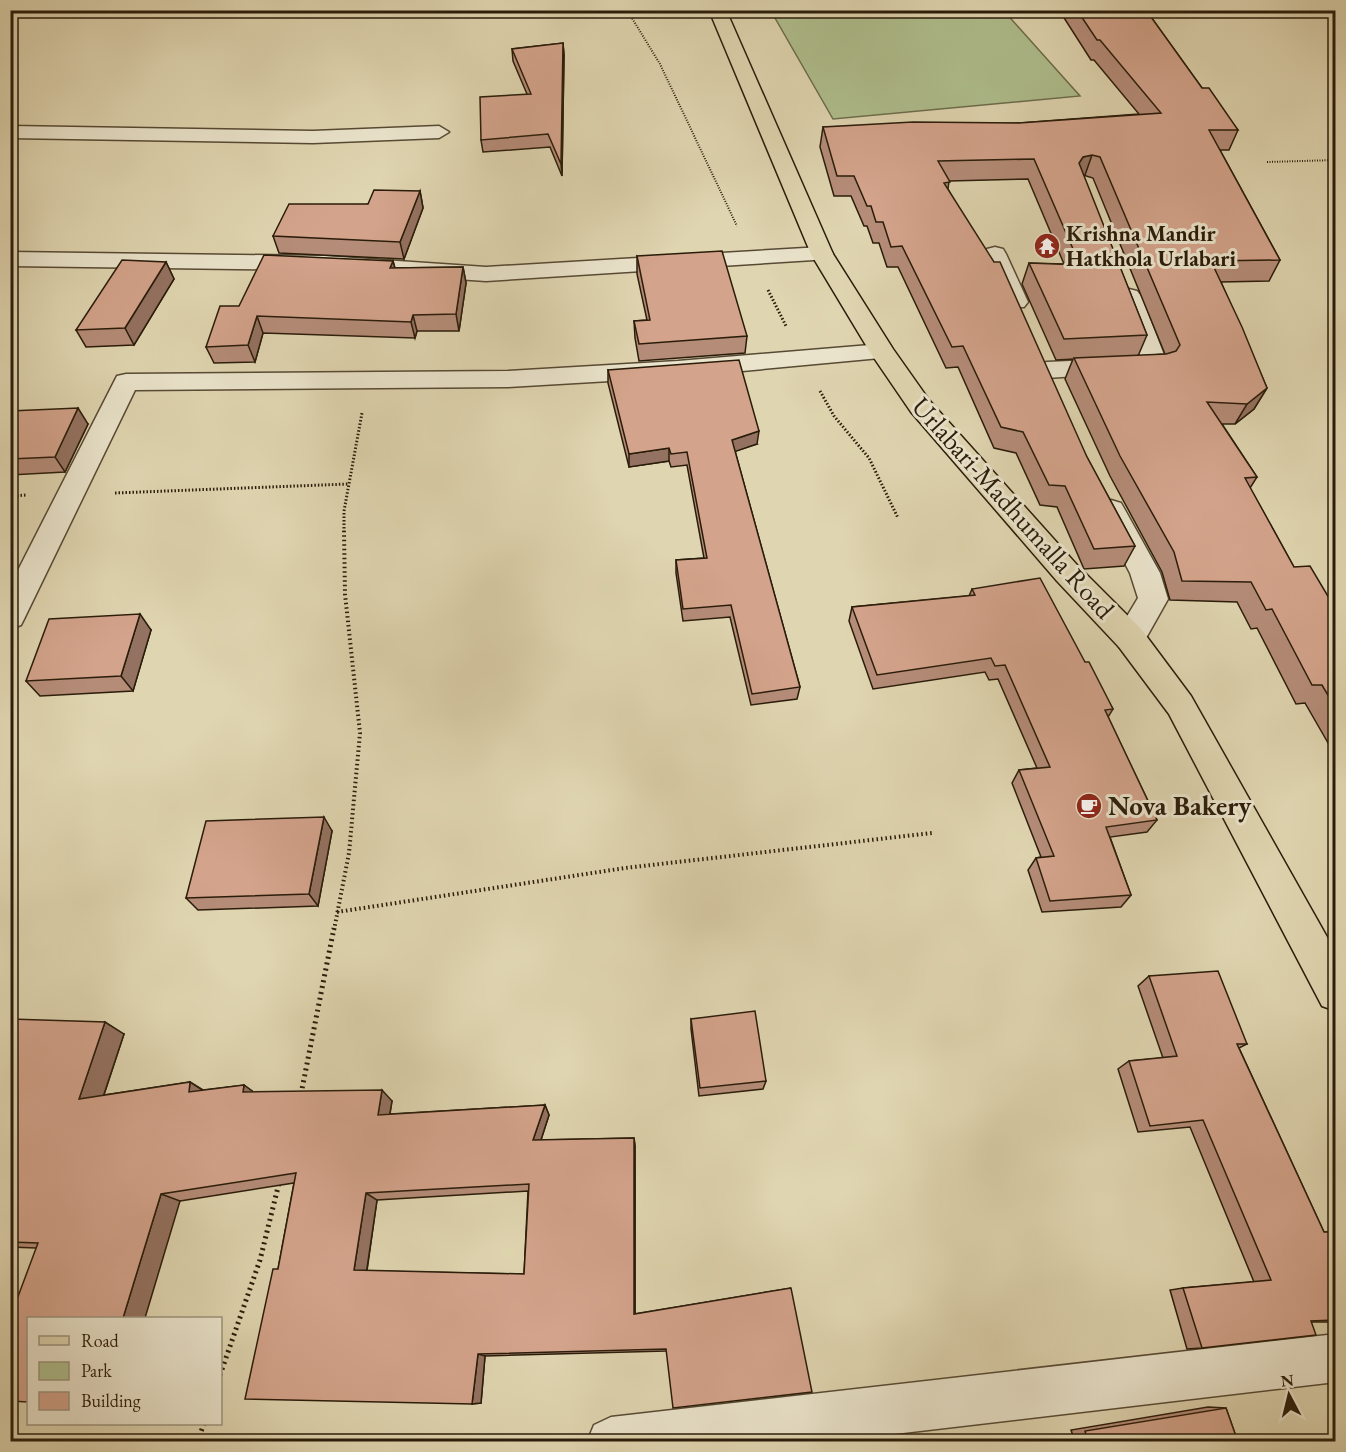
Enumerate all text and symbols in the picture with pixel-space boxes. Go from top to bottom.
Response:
place label: Krishna Mandir Hatkhola Urlabari [1066,219,1236,273]
temple icon: Krishna Mandir Hatkhola Urlabari [1032,231,1062,261]
street label: Urlabari-Madhumalla Road [904,389,1123,626]
place label: Nova Bakery [1108,788,1252,823]
cafe icon: Nova Bakery [1074,791,1104,821]
legend [27,1317,222,1425]
text: Road [81,1329,120,1352]
text: Park [81,1359,112,1382]
north arrow [1259,1365,1319,1425]
text: N [1280,1369,1295,1392]
text: Building [81,1389,141,1412]

